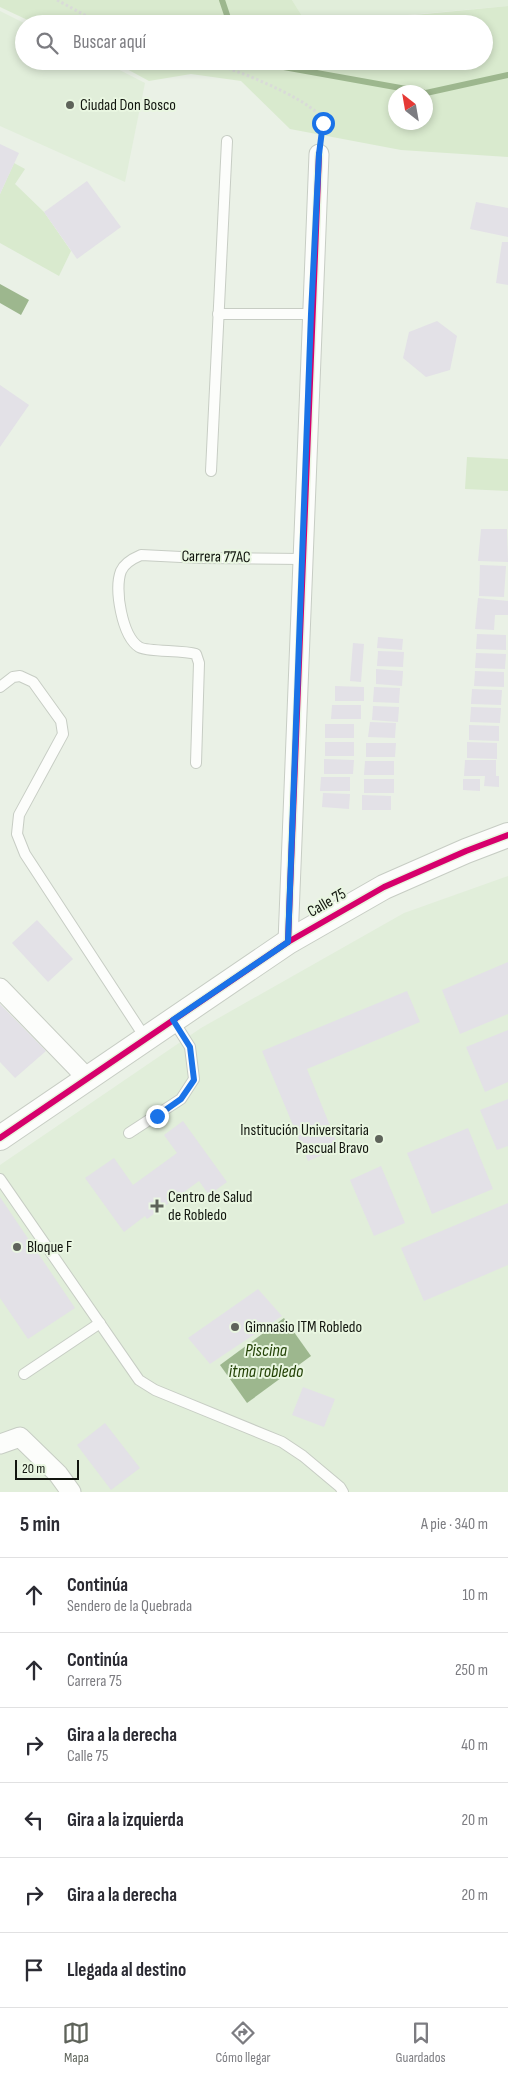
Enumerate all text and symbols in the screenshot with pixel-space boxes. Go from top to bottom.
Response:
search box [15,15,493,70]
icon: search [33,29,61,57]
text: Buscar aquí [73,31,146,54]
north arrow [388,85,433,130]
place label: Ciudad Don Bosco [80,96,176,115]
marker: Ciudad Don Bosco [64,99,76,111]
route start [312,112,335,135]
street label: Carrera 77AC [181,547,251,567]
street label: Calle 75 [304,884,350,922]
route end [146,1105,169,1128]
place label: Institución Universitaria Pascual Bravo [240,1121,369,1158]
marker: Institución Universitaria Pascual Bravo [373,1133,385,1145]
place label: Centro de Salud de Robledo [168,1188,252,1225]
marker: Centro de Salud de Robledo [150,1199,164,1213]
place label: Bloque F [27,1238,72,1257]
marker: Bloque F [11,1241,23,1253]
place label: Gimnasio ITM Robledo [245,1318,362,1337]
marker: Gimnasio ITM Robledo [229,1321,241,1333]
water label: Piscina itma robledo [229,1340,304,1382]
scale bar [15,1457,79,1480]
text: 20 m [22,1460,45,1477]
text: 5 min [20,1512,60,1537]
text: A pie · 340 m [421,1515,488,1534]
text: Continúa [67,1574,128,1597]
icon: ahead [20,1581,48,1609]
text: 10 m [462,1586,488,1605]
text: Sendero de la Quebrada [67,1597,192,1616]
text: Continúa [67,1649,128,1672]
icon: ahead [20,1656,48,1684]
text: 250 m [455,1661,488,1680]
text: Carrera 75 [67,1672,122,1691]
text: Gira a la derecha [67,1724,177,1747]
icon: right [20,1731,48,1759]
text: 40 m [461,1736,488,1755]
text: Calle 75 [67,1747,108,1766]
icon: left [20,1806,48,1834]
text: Gira a la izquierda [67,1809,184,1832]
text: 20 m [461,1811,488,1830]
icon: right [20,1881,48,1909]
text: Gira a la derecha [67,1884,177,1907]
text: 20 m [461,1886,488,1905]
icon: arrive [20,1956,48,1984]
text: Llegada al destino [67,1959,186,1982]
tab: Mapa [62,2019,90,2066]
tab: Cómo llegar [215,2019,271,2066]
tab: Guardados [396,2019,445,2066]

